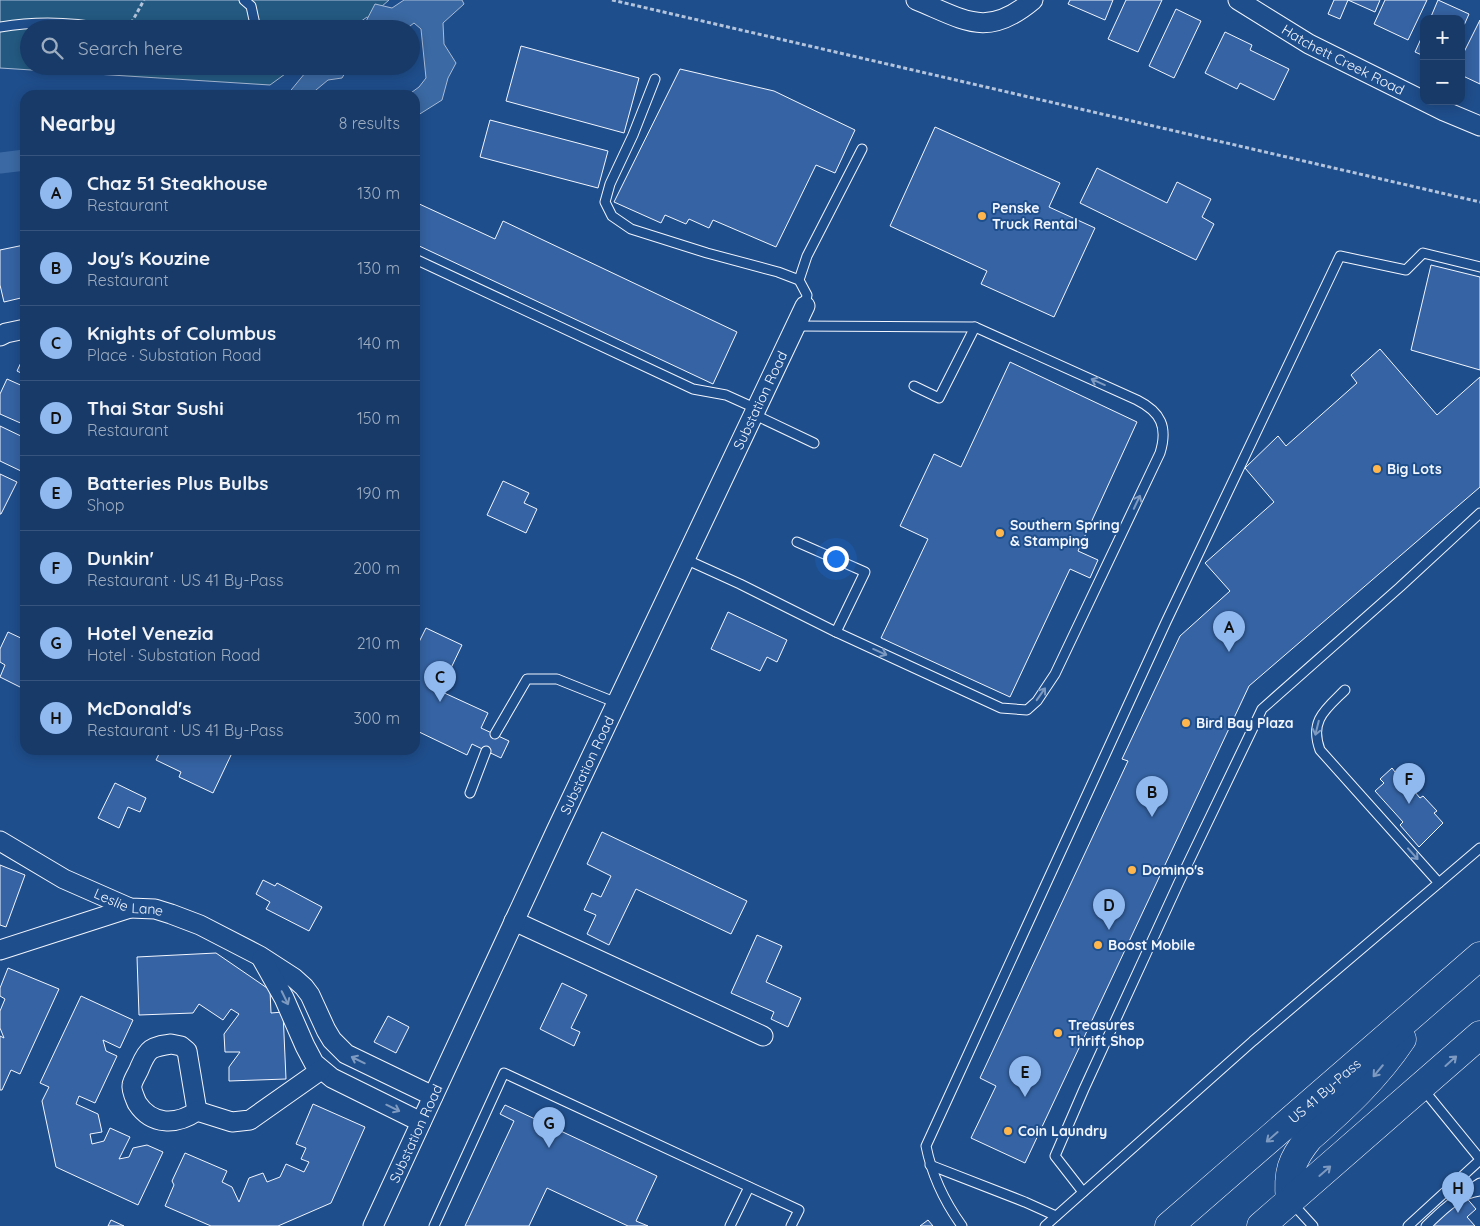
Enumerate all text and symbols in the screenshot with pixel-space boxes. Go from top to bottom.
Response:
map controls [1420,15,1465,105]
button: + [1420,15,1465,60]
search box [20,20,420,75]
street label: Hatchett Creek Road [1278,20,1407,99]
icon: search [38,34,66,62]
text: Search here [78,36,183,60]
button: − [1420,60,1465,105]
text: Nearby [40,110,116,136]
text: 8 results [339,113,400,133]
text: Chaz 51 Steakhouse [87,171,268,195]
text: A [51,183,61,203]
text: 130 m [357,183,400,203]
text: Restaurant [87,195,169,215]
place label: Penske Truck Rental [992,199,1078,233]
marker: Penske Truck Rental [976,210,988,222]
text: Joy's Kouzine [87,246,210,270]
text: B [51,258,61,278]
text: 130 m [357,258,400,278]
text: Restaurant [87,270,169,290]
text: Knights of Columbus [87,321,276,345]
text: C [51,333,61,353]
text: 140 m [357,333,400,353]
text: Place · Substation Road [87,345,261,365]
street label: Substation Road [729,348,791,453]
one-way arrow [1091,377,1106,387]
text: Thai Star Sushi [87,396,224,420]
text: D [50,408,62,428]
text: 150 m [357,408,400,428]
text: Restaurant [87,420,169,440]
place label: Big Lots [1387,460,1442,478]
marker: Big Lots [1371,463,1383,475]
text: Batteries Plus Bulbs [87,471,268,495]
text: E [51,483,61,503]
text: 190 m [357,483,400,503]
text: Shop [87,495,124,515]
one-way arrow [1132,495,1142,510]
place label: Southern Spring & Stamping [1010,516,1120,550]
marker: Southern Spring & Stamping [994,527,1006,539]
text: Dunkin' [87,546,154,570]
your location [823,546,849,572]
text: F [52,558,61,578]
text: 200 m [353,558,400,578]
text: Restaurant · US 41 By-Pass [87,570,284,590]
pin: A [1213,611,1245,652]
text: Hotel Venezia [87,621,214,645]
text: G [50,633,62,653]
text: 210 m [357,633,400,653]
text: Hotel · Substation Road [87,645,260,665]
one-way arrow [872,647,887,657]
pin: C [424,661,456,702]
one-way arrow [1036,688,1046,702]
text: McDonald's [87,696,191,720]
text: H [50,708,62,728]
text: 300 m [354,708,400,728]
street label: Substation Road [556,713,618,818]
place label: Bird Bay Plaza [1196,714,1294,732]
marker: Bird Bay Plaza [1180,717,1192,729]
text: Restaurant · US 41 By-Pass [87,720,284,740]
one-way arrow [1312,720,1321,736]
pin: F [1393,763,1425,804]
pin: B [1136,776,1168,817]
one-way arrow [1407,848,1418,861]
place label: Domino's [1142,861,1204,879]
marker: Domino's [1126,864,1138,876]
street label: Leslie Lane [91,884,166,920]
pin: D [1093,889,1125,930]
place label: Boost Mobile [1108,936,1195,954]
marker: Boost Mobile [1092,939,1104,951]
one-way arrow [280,991,290,1006]
place label: Treasures Thrift Shop [1068,1016,1144,1050]
marker: Treasures Thrift Shop [1052,1027,1064,1039]
one-way arrow [351,1054,366,1064]
street label: US 41 By-Pass [1285,1055,1365,1127]
one-way arrow [1444,1055,1457,1067]
pin: E [1009,1056,1041,1097]
one-way arrow [1373,1064,1384,1077]
street label: Substation Road [385,1081,447,1186]
one-way arrow [385,1104,400,1113]
pin: G [533,1107,565,1148]
place label: Coin Laundry [1018,1122,1107,1140]
marker: Coin Laundry [1002,1125,1014,1137]
one-way arrow [1265,1132,1278,1143]
one-way arrow [1318,1165,1331,1177]
pin: H [1442,1172,1474,1213]

